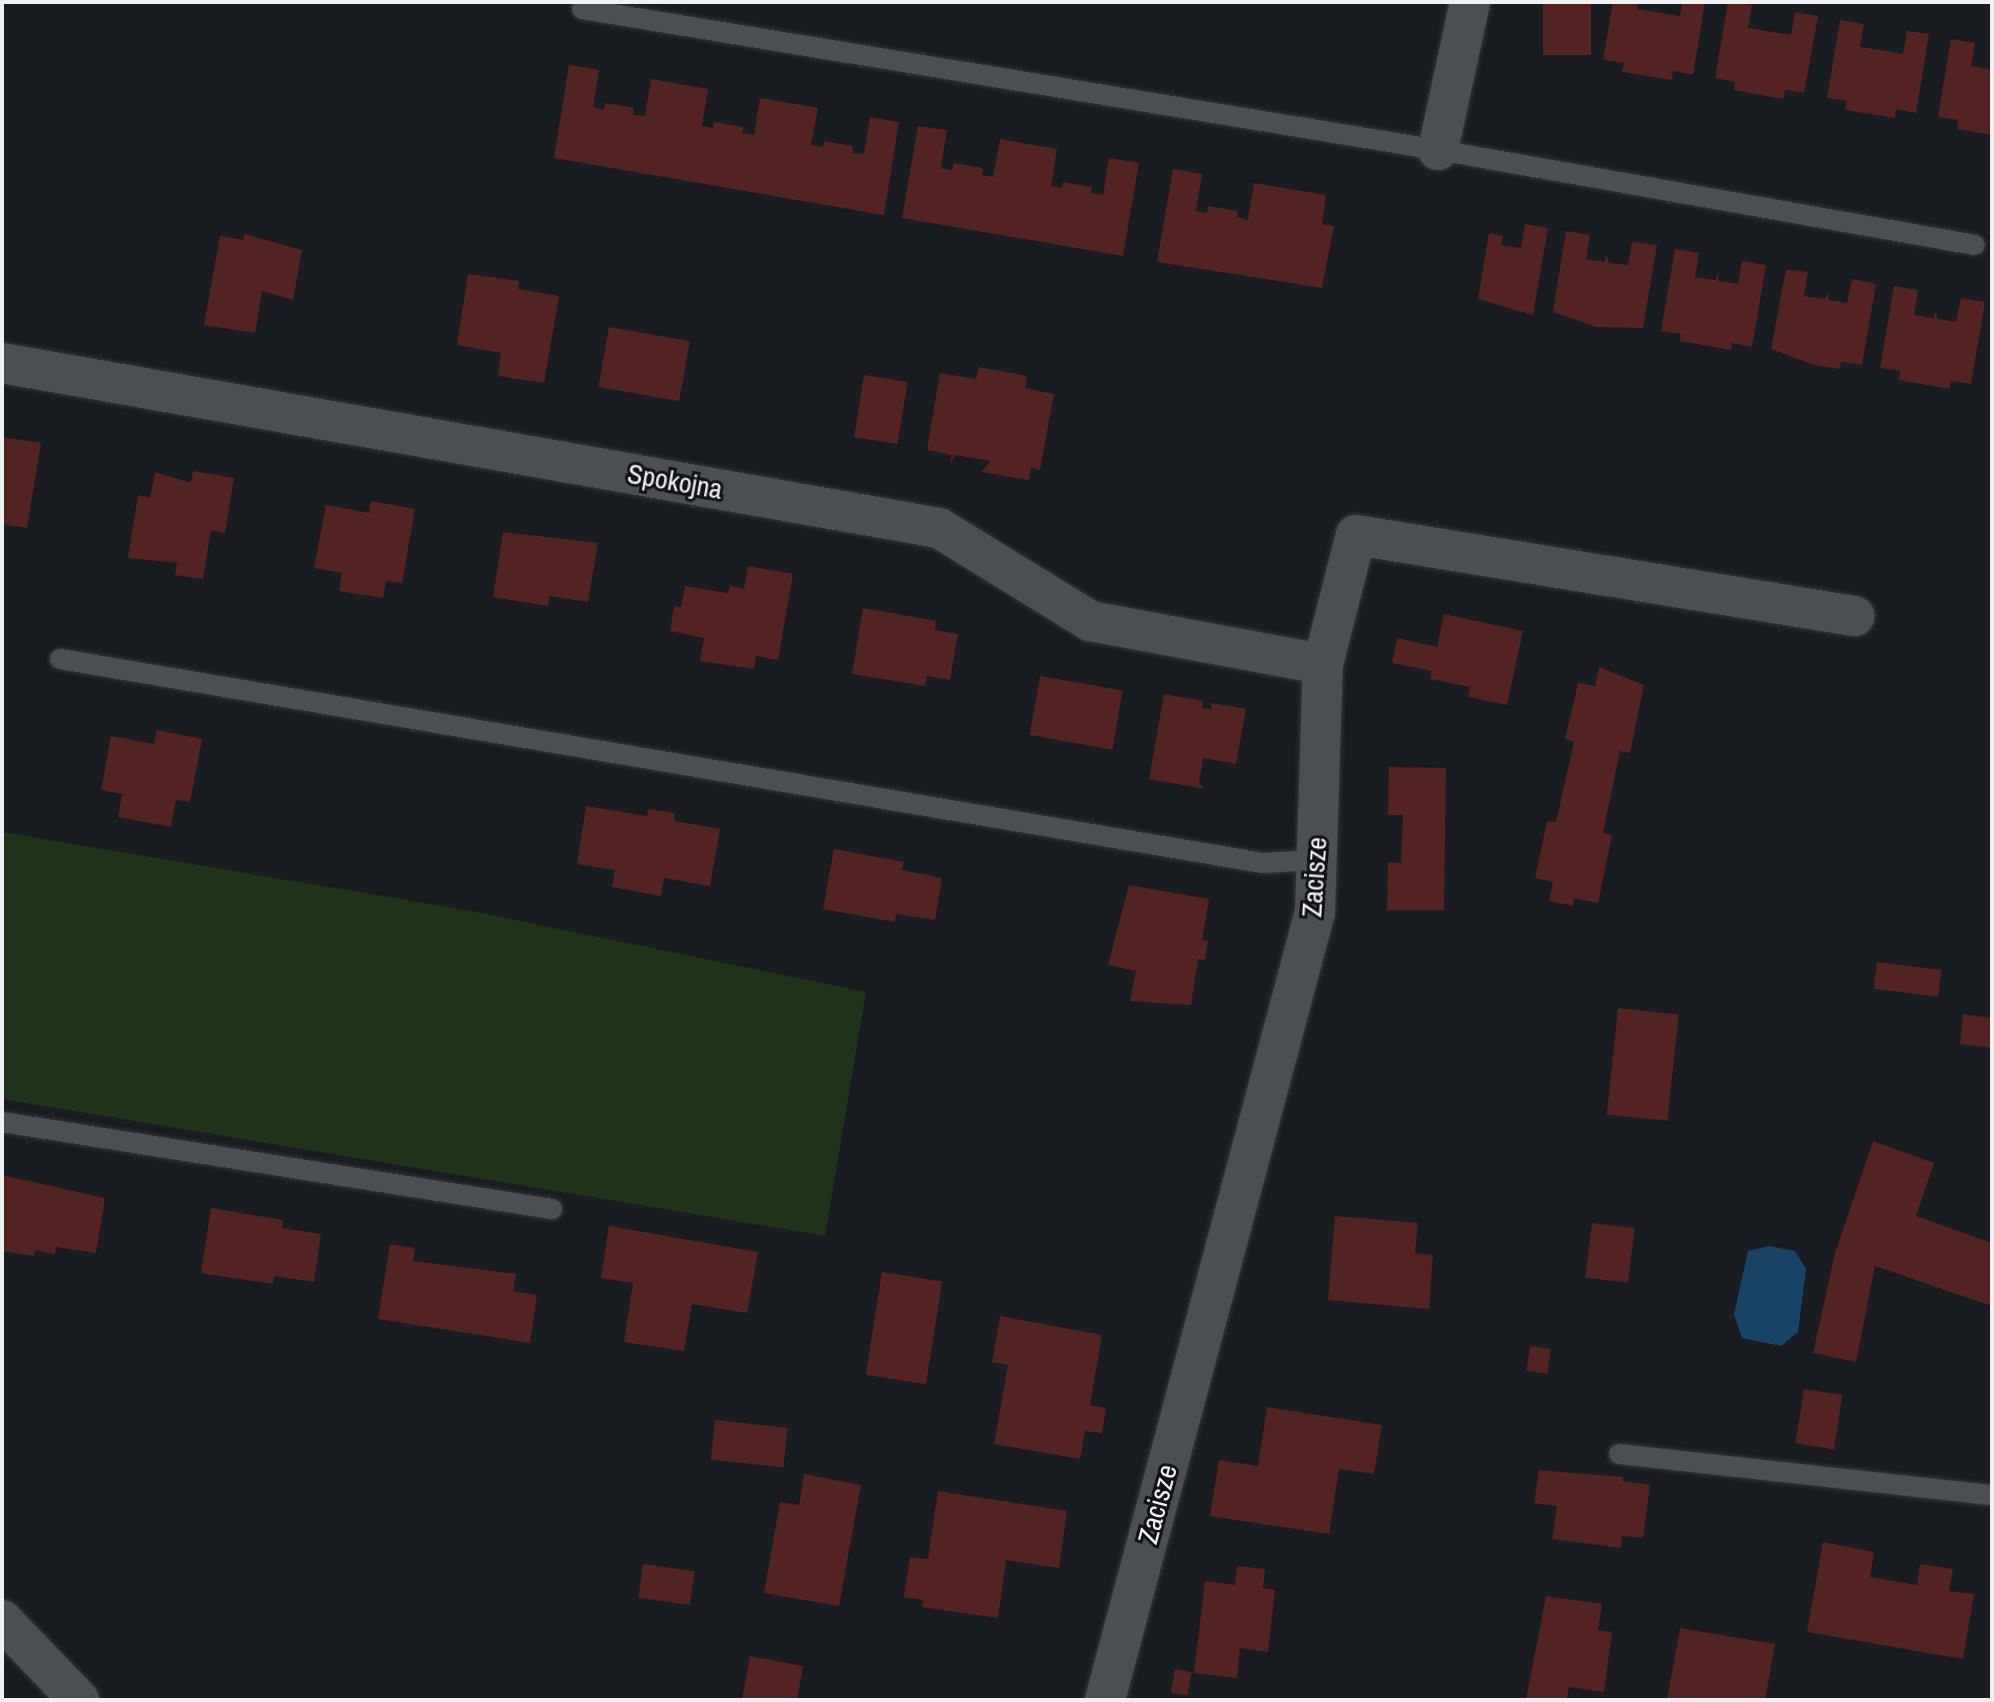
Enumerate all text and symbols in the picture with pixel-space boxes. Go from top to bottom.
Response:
street label: Spokojna [625,456,725,506]
street label: Zacisze [1294,836,1334,918]
street label: Zacisze [1130,1461,1184,1547]

